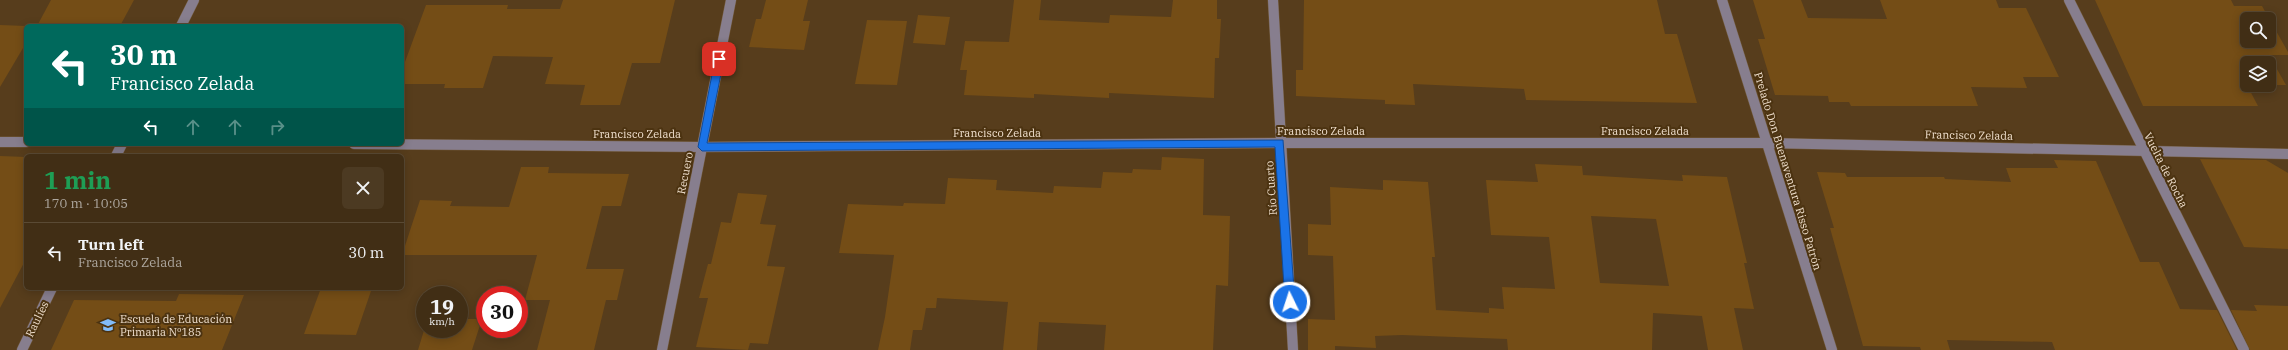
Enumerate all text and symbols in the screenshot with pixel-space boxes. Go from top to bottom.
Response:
map controls [2240,12,2276,92]
button: search [2240,12,2276,48]
text: 30 m [110,36,177,73]
icon: left [44,40,96,92]
pin [702,42,736,76]
icon: arrive [708,48,730,70]
button: layers [2240,56,2276,92]
street label: Prelado Don Buenaventura Risso Patrón [1751,70,1825,272]
text: Francisco Zelada [110,72,254,95]
icon: left [140,116,162,138]
icon: ahead [182,116,204,138]
icon: ahead [224,116,246,138]
icon: right [266,116,288,138]
street label: Francisco Zelada [1277,124,1365,138]
street label: Francisco Zelada [1601,124,1689,138]
street label: Francisco Zelada [953,126,1041,140]
street label: Francisco Zelada [593,127,681,141]
street label: Francisco Zelada [1925,127,2013,143]
street label: Vuelta de Rocha [2141,130,2191,210]
street label: Recuero [674,151,696,195]
street label: Río Cuarto [1262,160,1280,216]
text: 1 min [44,164,111,196]
button: close [342,167,384,209]
text: 170 m · 10:05 [44,195,128,212]
text: Turn left [78,235,144,254]
icon: left [44,242,66,264]
text: 30 m [348,243,384,262]
text: Francisco Zelada [78,254,182,271]
position arrow [1269,281,1311,323]
speed limit sign: 30 [476,286,528,338]
text: 19 [430,293,454,320]
street label: Raulíes [22,299,52,339]
place label: Escuela de Educación Primaria Nº185 [120,312,232,339]
text: km/h [429,315,455,328]
school or university icon: Escuela de Educación Primaria Nº185 [99,316,117,334]

